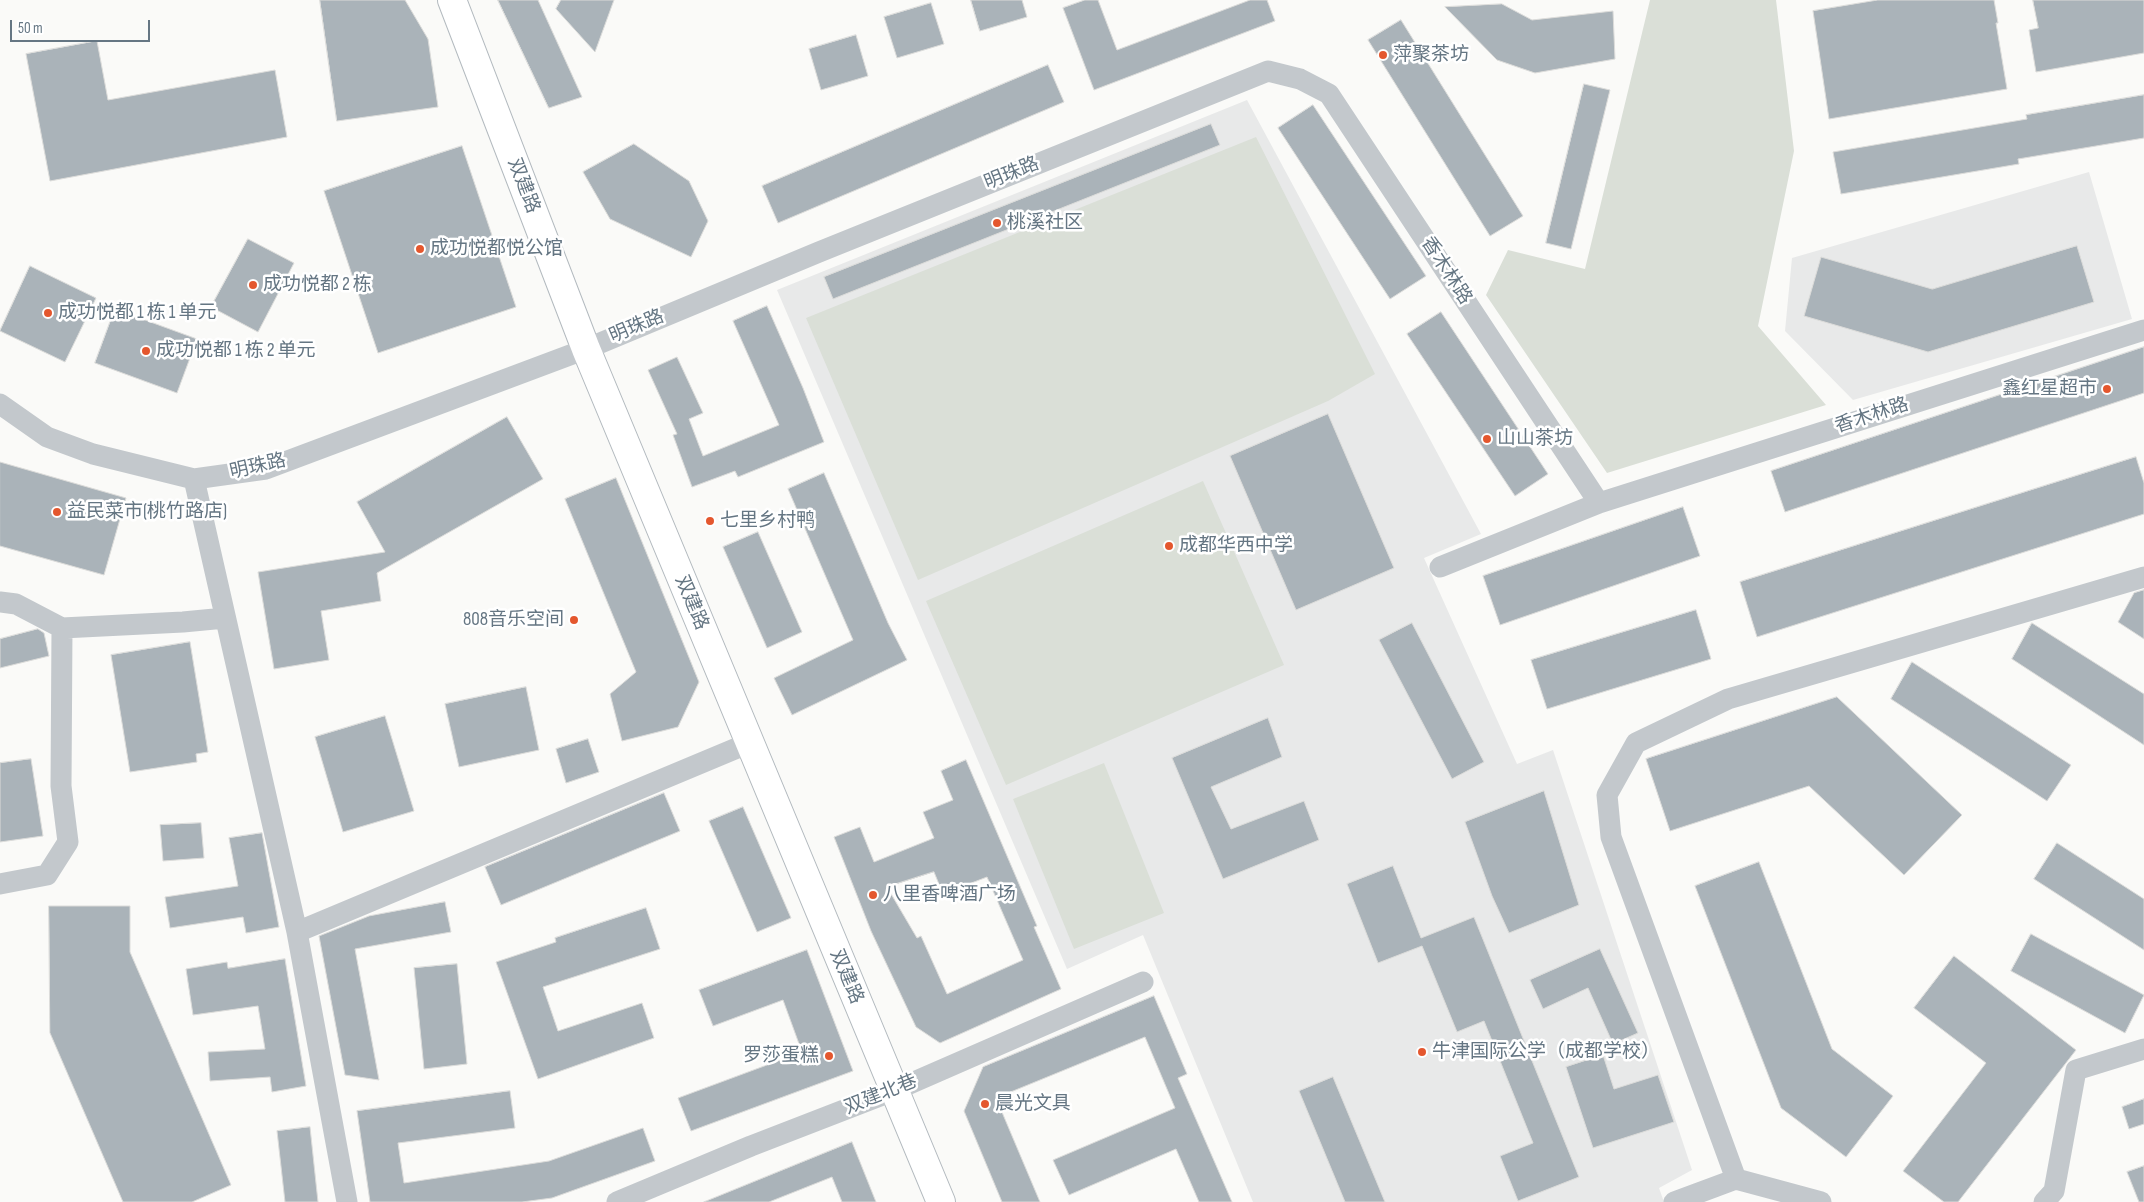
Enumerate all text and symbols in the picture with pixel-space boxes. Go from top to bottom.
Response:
scale bar [12,10,152,42]
text: 50 m [18,19,43,38]
place label: 萍聚茶坊 [1393,44,1469,66]
marker: 萍聚茶坊 [1377,49,1389,61]
street label: 明珠路 [981,153,1043,195]
street label: 双建路 [502,155,544,217]
place label: 桃溪社区 [1007,212,1083,234]
marker: 桃溪社区 [991,217,1003,229]
street label: 香木林路 [1416,233,1476,309]
place label: 成功悦都悦公馆 [430,238,563,260]
marker: 成功悦都悦公馆 [414,243,426,255]
place label: 成功悦都 2 栋 [263,274,372,296]
marker: 成功悦都 2 栋 [247,279,259,291]
place label: 成功悦都 1 栋 1 单元 [58,302,216,324]
street label: 明珠路 [606,305,668,349]
marker: 成功悦都 1 栋 1 单元 [42,307,54,319]
place label: 成功悦都 1 栋 2 单元 [156,340,316,362]
marker: 成功悦都 1 栋 2 单元 [140,345,152,357]
place label: 鑫红星超市 [2002,378,2097,400]
marker: 鑫红星超市 [2101,383,2113,395]
street label: 香木林路 [1832,393,1912,439]
place label: 山山茶坊 [1497,428,1573,450]
marker: 山山茶坊 [1481,433,1493,445]
street label: 明珠路 [228,449,288,485]
place label: 益民菜市(桃竹路店) [67,501,227,523]
marker: 益民菜市(桃竹路店) [51,506,63,518]
place label: 七里乡村鸭 [720,510,815,532]
marker: 七里乡村鸭 [704,515,716,527]
place label: 成都华西中学 [1179,535,1293,557]
marker: 成都华西中学 [1163,540,1175,552]
street label: 双建路 [669,572,713,634]
place label: 808音乐空间 [463,609,564,631]
marker: 808音乐空间 [568,614,580,626]
place label: 八里香啤酒广场 [883,884,1016,906]
marker: 八里香啤酒广场 [867,889,879,901]
street label: 双建路 [824,946,868,1008]
place label: 牛津国际公学（成都学校） [1432,1041,1660,1063]
place label: 罗莎蛋糕 [743,1045,819,1067]
marker: 牛津国际公学（成都学校） [1416,1046,1428,1058]
marker: 罗莎蛋糕 [823,1050,835,1062]
street label: 双建北巷 [841,1070,921,1120]
place label: 晨光文具 [995,1093,1071,1115]
marker: 晨光文具 [979,1098,991,1110]

